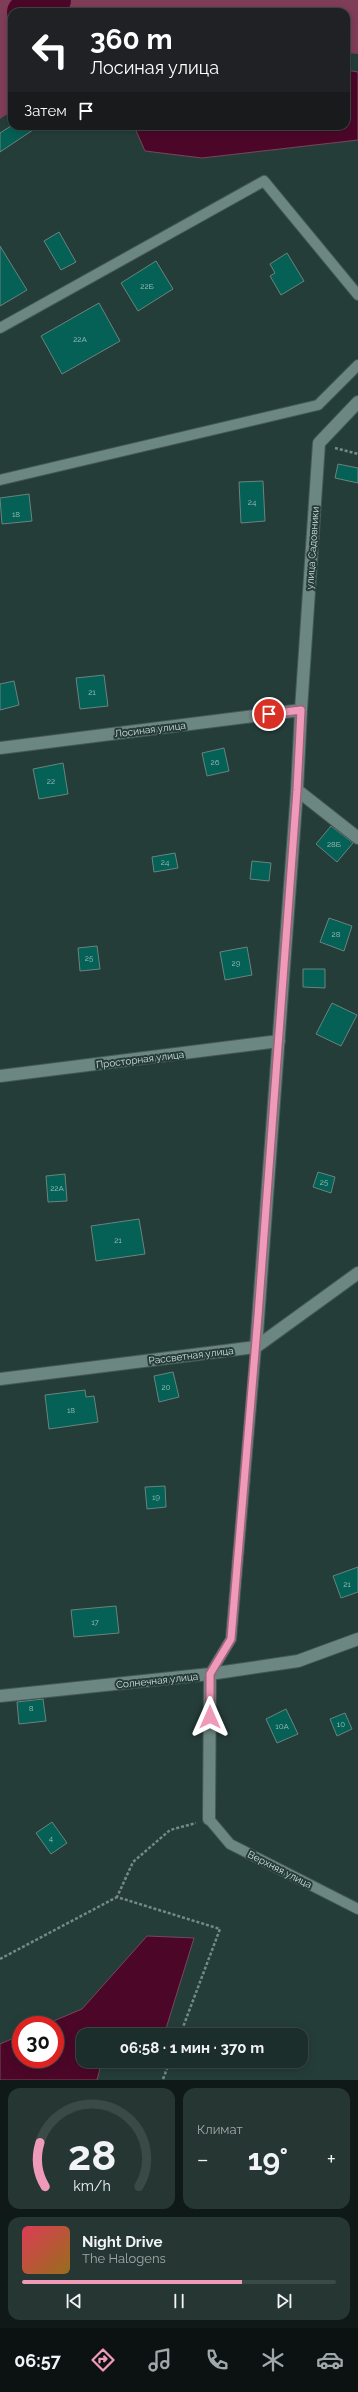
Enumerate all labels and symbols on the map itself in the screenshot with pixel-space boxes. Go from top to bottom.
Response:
house number: 22Б [140,281,154,291]
house number: 22А [73,334,87,344]
house number: 24 [248,497,257,507]
street label: улица Садовники [304,506,321,590]
house number: 18 [12,509,20,519]
house number: 21 [88,687,96,697]
pin [252,697,286,731]
street label: Лосиная улица [114,720,186,739]
house number: 26 [211,757,220,767]
house number: 22 [47,776,55,786]
house number: 28Б [327,839,341,849]
house number: 24 [161,857,170,867]
house number: 28 [332,929,341,939]
house number: 25 [85,953,94,963]
house number: 29 [232,958,241,968]
street label: Просторная улица [95,1049,185,1070]
house number: 25 [320,1177,329,1187]
house number: 22А [50,1183,64,1193]
house number: 21 [114,1235,122,1245]
street label: Рассветная улица [148,1345,234,1366]
house number: 20 [161,1382,171,1392]
house number: 18 [67,1405,75,1415]
house number: 19 [152,1492,160,1502]
house number: 21 [343,1579,351,1589]
house number: 17 [91,1617,100,1627]
street label: Солнечная улица [116,1671,199,1690]
position arrow [189,1696,231,1738]
house number: 8 [29,1703,34,1713]
house number: 10 [337,1719,345,1729]
house number: 10А [275,1721,289,1731]
house number: 4 [49,1833,54,1843]
street label: Верхняя улица [246,1849,314,1890]
speed limit sign: 30 [12,2016,64,2068]

